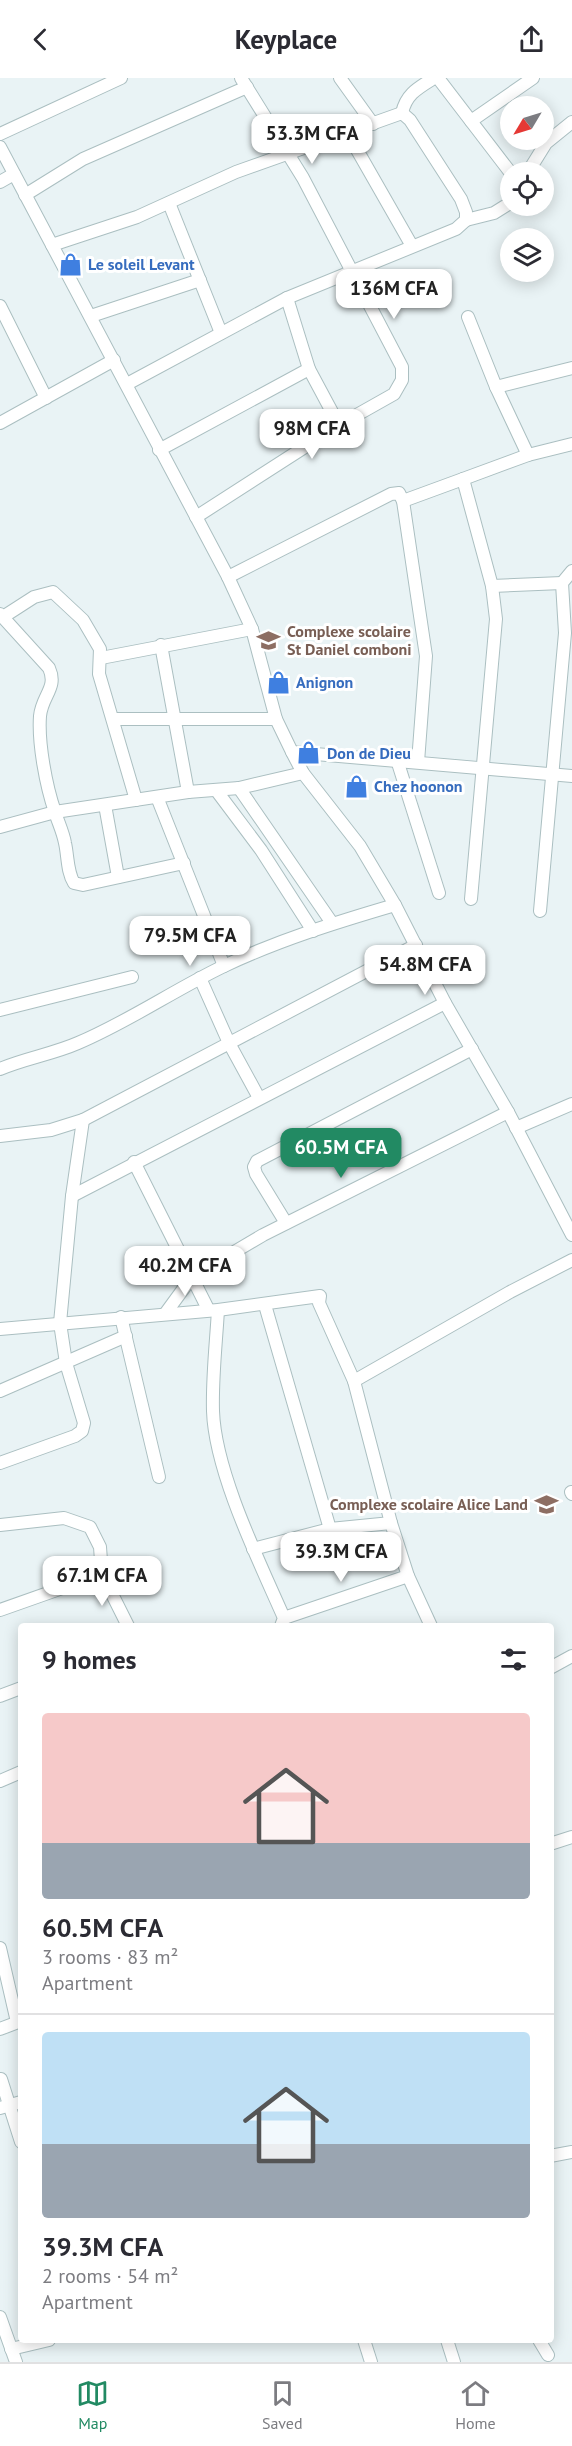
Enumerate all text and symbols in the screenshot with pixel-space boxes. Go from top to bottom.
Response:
text: Keyplace [235,22,337,56]
icon: back [24,23,57,56]
icon: share [515,23,548,56]
north arrow [500,96,554,150]
map controls [500,96,554,282]
pin: 53.3M CFA [243,114,381,165]
text: 53.3M CFA [265,120,359,146]
button: locate [500,162,554,216]
button: layers [500,228,554,282]
shop icon: Le soleil Levant [57,251,83,277]
place label: Le soleil Levant [88,254,195,274]
pin: 136M CFA [332,269,456,320]
text: 136M CFA [350,275,438,301]
pin: 98M CFA [257,409,367,460]
text: 98M CFA [274,415,350,441]
place label: Complexe scolaire St Daniel comboni [287,621,412,659]
school or university icon: Complexe scolaire St Daniel comboni [256,627,282,653]
shop icon: Anignon [265,669,291,695]
place label: Anignon [296,672,353,692]
shop icon: Don de Dieu [296,740,322,766]
place label: Don de Dieu [327,743,411,763]
shop icon: Chez hoonon [343,773,369,799]
place label: Chez hoonon [374,776,463,796]
pin: 79.5M CFA [121,916,259,967]
text: 79.5M CFA [143,922,237,948]
pin: 54.8M CFA [356,945,494,996]
text: 54.8M CFA [378,951,472,977]
pin: 60.5M CFA [272,1128,410,1179]
text: 60.5M CFA [294,1134,388,1160]
pin: 40.2M CFA [116,1246,254,1297]
text: 40.2M CFA [138,1252,232,1278]
school or university icon: Complexe scolaire Alice Land [533,1491,559,1517]
place label: Complexe scolaire Alice Land [330,1494,528,1514]
pin: 39.3M CFA [272,1532,410,1583]
text: 39.3M CFA [294,1538,388,1564]
pin: 67.1M CFA [33,1556,171,1607]
text: 67.1M CFA [57,1562,147,1588]
text: 9 homes [42,1643,137,1676]
icon: filters [497,1643,530,1676]
icon: home [232,1752,340,1860]
text: 60.5M CFA [42,1911,163,1944]
text: 3 rooms · 83 m² [42,1944,178,1970]
text: Apartment [42,1970,133,1996]
icon: home [232,2071,340,2179]
text: 39.3M CFA [42,2230,163,2263]
text: 2 rooms · 54 m² [42,2263,178,2289]
text: Apartment [42,2289,133,2315]
tab: Map [76,2377,109,2433]
tab: Saved [262,2377,303,2433]
tab: Home [455,2377,496,2433]

